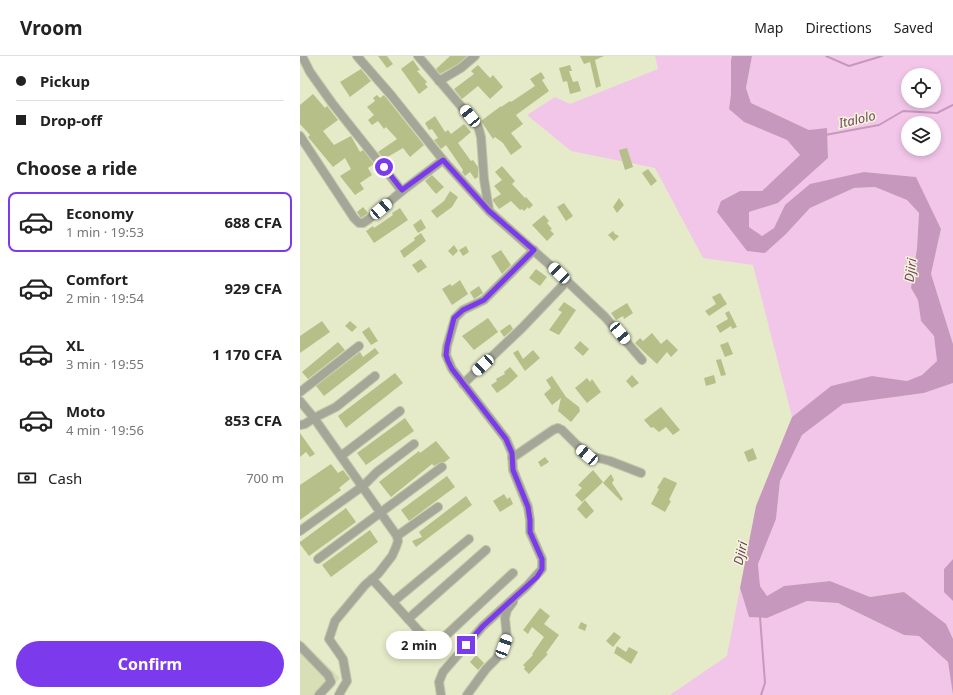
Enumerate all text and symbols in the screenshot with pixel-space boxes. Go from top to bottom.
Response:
text: Vroom [20,15,83,41]
text: Map [754,18,783,37]
text: Directions [805,18,872,37]
text: Saved [894,18,933,37]
map controls [901,68,941,156]
button: locate [901,68,941,108]
text: Pickup [40,71,90,91]
car [458,103,482,129]
water label: Italolo [836,106,877,132]
text: Drop-off [40,110,102,130]
button: layers [901,116,941,156]
text: Choose a ride [16,156,137,180]
route start [375,158,393,176]
car [368,197,394,221]
text: Economy [66,203,134,223]
icon: car [18,204,54,240]
text: 688 CFA [224,212,282,232]
text: 1 min · 19:53 [66,223,144,241]
water label: Djiri [900,256,920,283]
car [546,260,572,286]
text: Comfort [66,269,128,289]
icon: car [18,270,54,306]
text: 929 CFA [224,278,282,298]
text: 2 min · 19:54 [66,289,144,307]
car [608,320,632,346]
text: XL [66,335,84,355]
icon: car [18,336,54,372]
text: 1 170 CFA [212,344,282,364]
car [470,352,496,378]
text: 3 min · 19:55 [66,355,144,373]
text: Moto [66,401,105,421]
icon: car [18,402,54,438]
text: 853 CFA [224,410,282,430]
text: 4 min · 19:56 [66,421,144,439]
car [574,443,600,467]
icon: cash [16,467,38,489]
text: Cash [48,468,82,488]
text: 700 m [246,469,284,487]
water label: Djiri [729,539,752,567]
callout: 2 min [386,631,452,659]
car [494,633,514,659]
text: 2 min [401,636,437,654]
route end [457,636,475,654]
button: Confirm [16,641,284,687]

